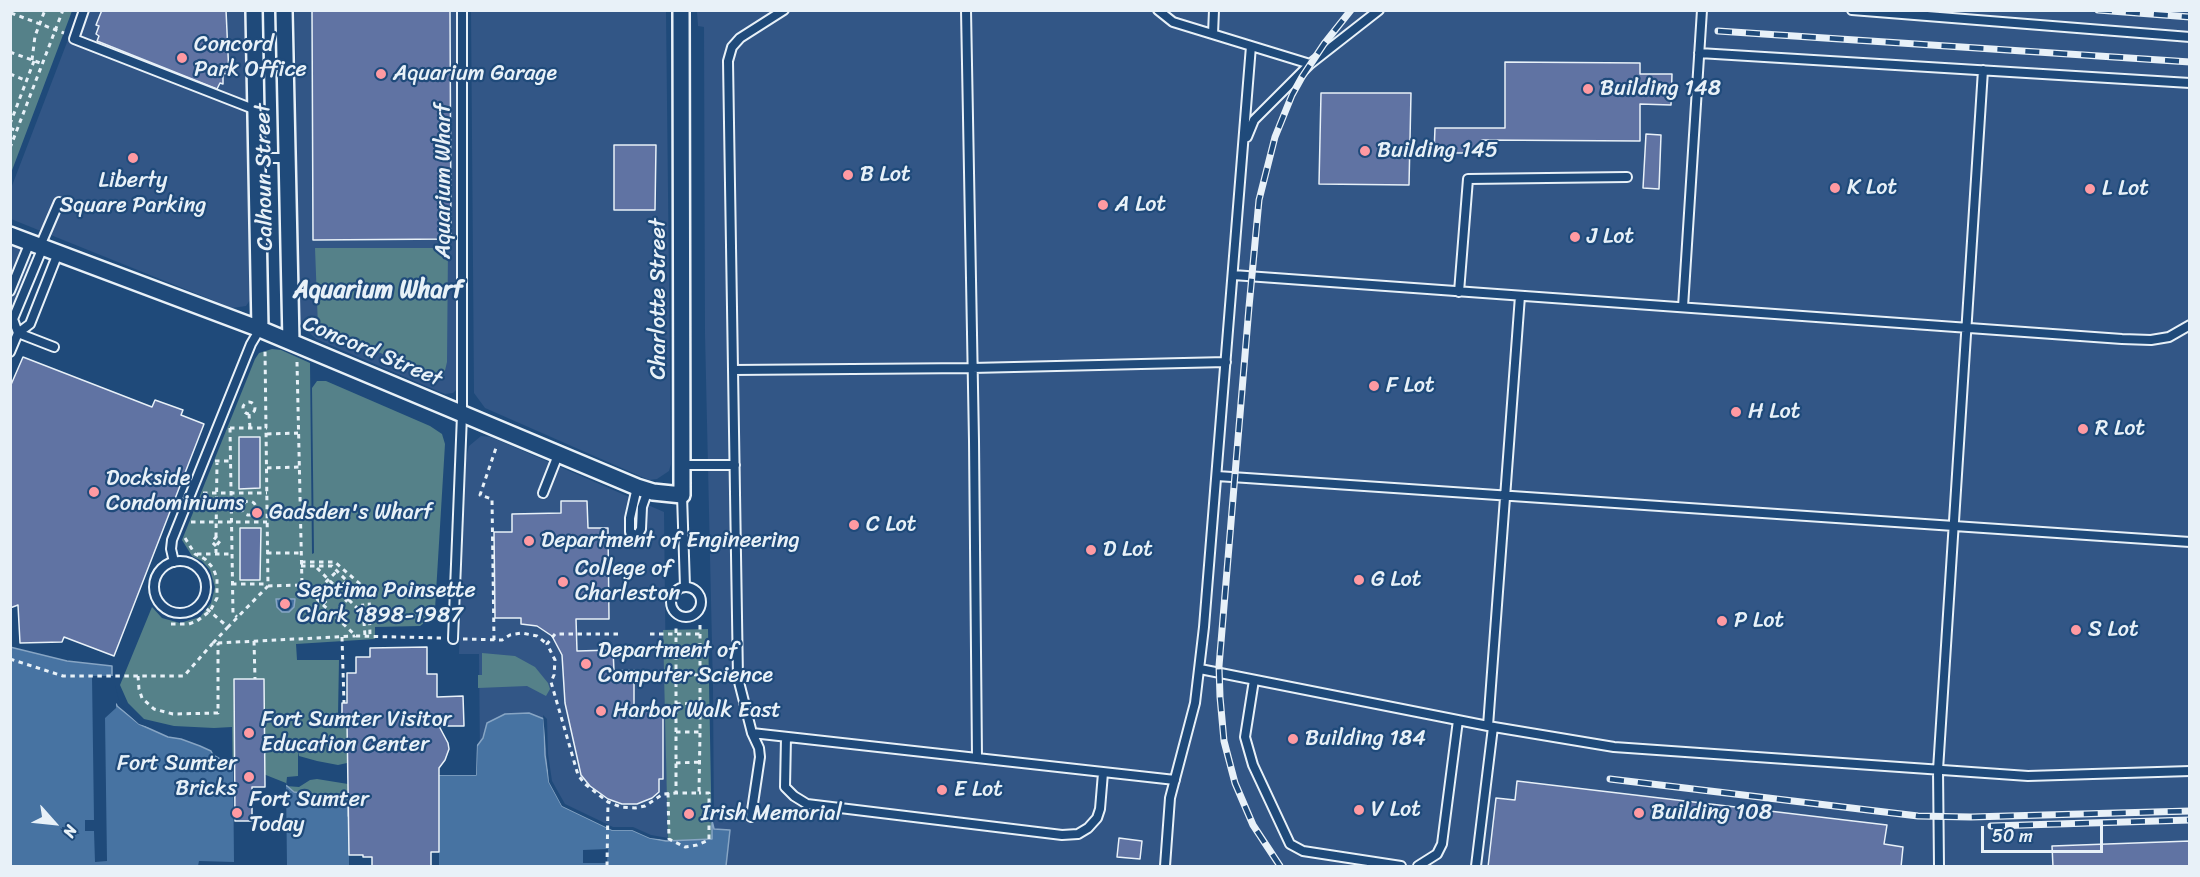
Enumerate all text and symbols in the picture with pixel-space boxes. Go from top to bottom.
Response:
place label: Concord Park Office [194,32,307,84]
marker: Concord Park Office [175,51,189,65]
place label: Aquarium Garage [393,61,557,87]
marker: Aquarium Garage [374,67,388,81]
place label: Building 148 [1600,76,1721,102]
marker: Building 148 [1581,82,1595,96]
street label: Calhoun Street [251,103,279,251]
street label: Aquarium Wharf [431,103,457,259]
place label: Building 145 [1377,138,1498,164]
marker: Building 145 [1358,144,1372,158]
marker: Liberty Square Parking [126,151,140,165]
place label: B Lot [860,162,911,188]
place label: Liberty Square Parking [60,168,206,220]
marker: B Lot [841,168,855,182]
place label: K Lot [1847,175,1897,201]
place label: L Lot [2102,176,2149,202]
marker: K Lot [1828,181,1842,195]
marker: L Lot [2083,182,2097,196]
place label: A Lot [1115,192,1166,218]
marker: A Lot [1096,198,1110,212]
street label: Charlotte Street [646,218,672,380]
place label: J Lot [1587,224,1634,250]
marker: J Lot [1568,230,1582,244]
district label: Aquarium Wharf [293,277,463,305]
street label: Concord Street [298,311,446,393]
place label: F Lot [1386,373,1435,399]
marker: F Lot [1367,379,1381,393]
place label: H Lot [1748,399,1800,425]
marker: H Lot [1729,405,1743,419]
place label: R Lot [2095,416,2145,442]
marker: R Lot [2076,422,2090,436]
place label: Dockside Condominiums [106,466,244,518]
marker: Dockside Condominiums [87,485,101,499]
place label: Gadsden's Wharf [269,500,432,526]
marker: Gadsden's Wharf [250,506,264,520]
place label: C Lot [866,512,916,538]
marker: C Lot [847,518,861,532]
place label: Department of Engineering [541,528,800,554]
marker: Department of Engineering [522,534,536,548]
place label: D Lot [1103,537,1153,563]
marker: D Lot [1084,543,1098,557]
place label: College of Charleston [575,556,680,608]
place label: G Lot [1371,567,1421,593]
marker: G Lot [1352,573,1366,587]
marker: College of Charleston [556,575,570,589]
place label: Septima Poinsette Clark 1898-1987 [297,578,476,630]
marker: Septima Poinsette Clark 1898-1987 [278,597,292,611]
place label: P Lot [1734,608,1784,634]
marker: P Lot [1715,614,1729,628]
place label: S Lot [2088,617,2138,643]
marker: S Lot [2069,623,2083,637]
place label: Department of Computer Science [598,638,773,690]
marker: Department of Computer Science [579,657,593,671]
place label: Harbor Walk East [613,698,781,724]
marker: Harbor Walk East [594,704,608,718]
place label: Fort Sumter Visitor Education Center [261,707,452,758]
marker: Fort Sumter Visitor Education Center [242,726,256,740]
place label: Building 184 [1305,726,1426,752]
marker: Building 184 [1286,732,1300,746]
place label: Fort Sumter Bricks [117,751,237,802]
marker: Fort Sumter Bricks [242,770,256,784]
place label: E Lot [954,777,1003,803]
marker: E Lot [935,783,949,797]
place label: Fort Sumter Today [249,787,369,838]
north arrow [24,793,84,853]
place label: V Lot [1371,797,1421,823]
place label: Building 108 [1651,800,1772,826]
place label: Irish Memorial [701,801,842,827]
marker: V Lot [1352,803,1366,817]
marker: Fort Sumter Today [230,806,244,820]
marker: Building 108 [1632,806,1646,820]
marker: Irish Memorial [682,807,696,821]
scale bar [1984,814,2106,852]
text: N [55,820,86,843]
text: 50 m [1992,820,2033,852]

